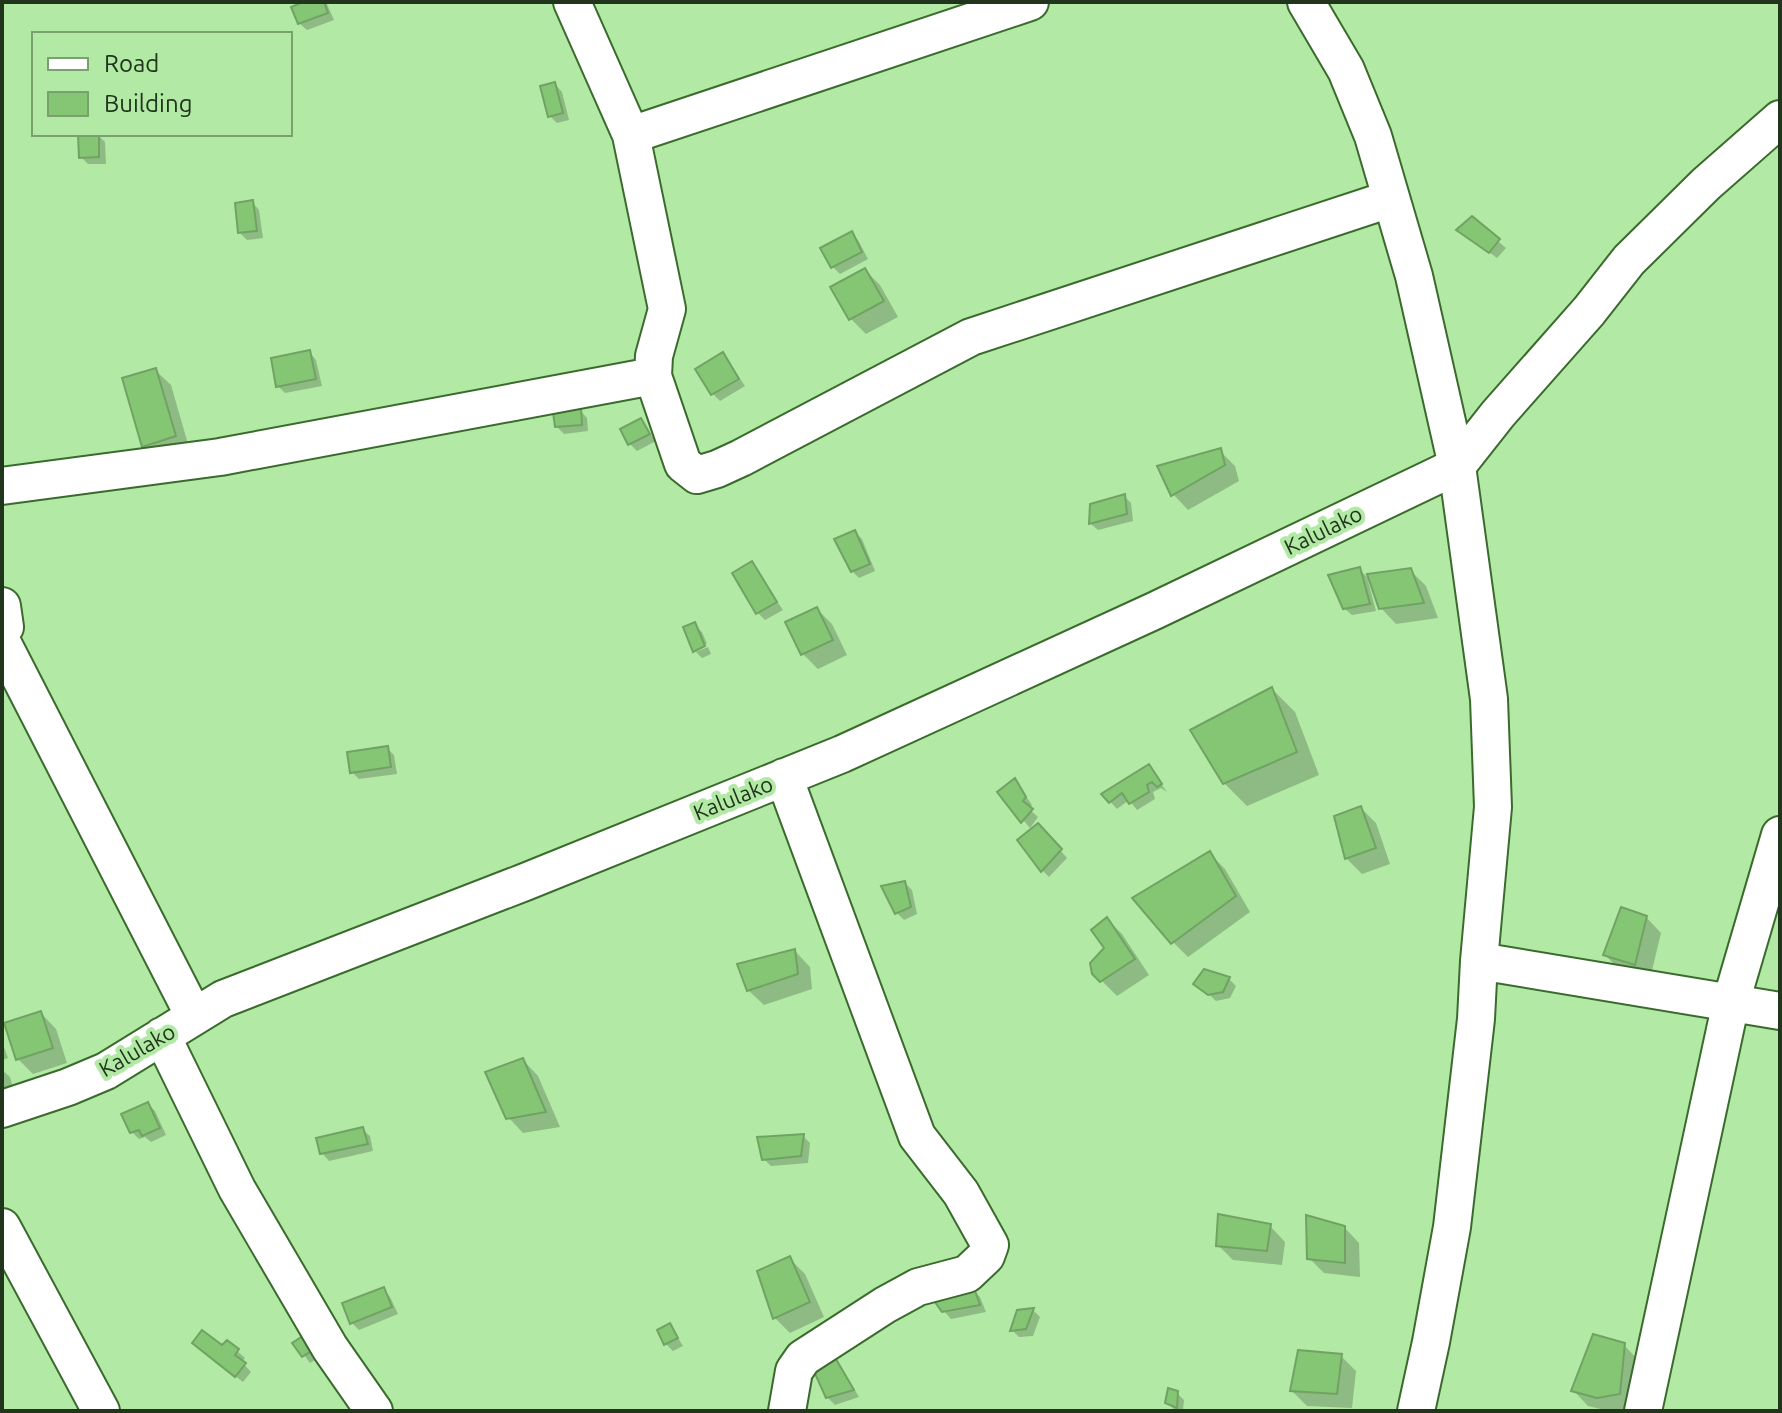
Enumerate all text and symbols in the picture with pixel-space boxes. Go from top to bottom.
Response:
legend [32,32,292,136]
text: Road [104,50,159,77]
text: Building [104,90,192,117]
street label: Kalulako [1280,500,1366,559]
street label: Kalulako [689,770,776,825]
street label: Kalulako [94,1018,179,1081]

